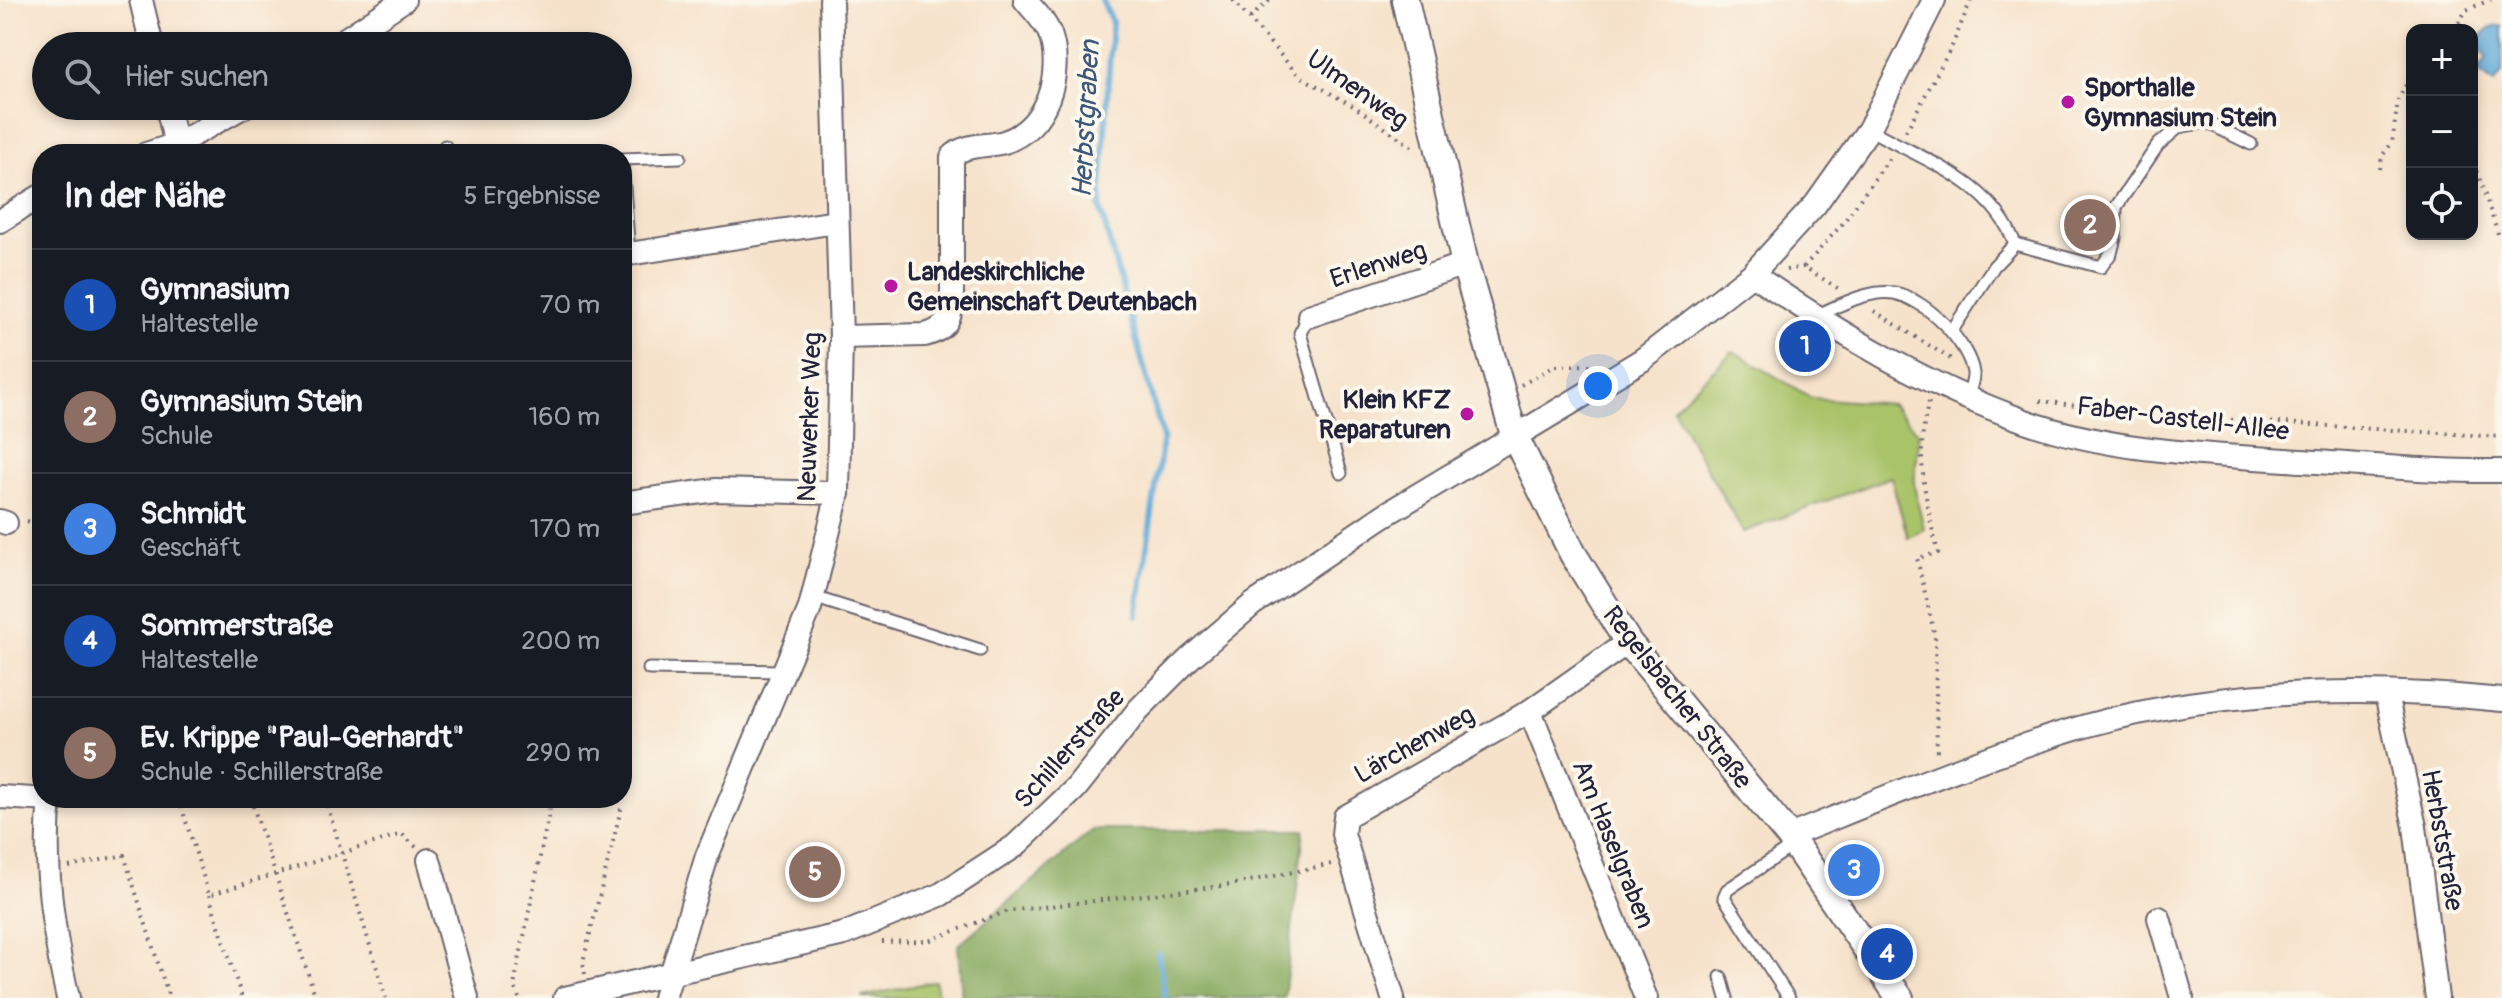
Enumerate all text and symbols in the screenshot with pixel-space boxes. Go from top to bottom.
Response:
map controls [2406,24,2478,240]
button: + [2406,24,2478,96]
search box [32,32,632,120]
water label: Herbstgraben [1065,38,1108,199]
street label: Ulmenweg [1300,43,1415,136]
icon: search [60,54,104,98]
text: Hier suchen [124,58,269,95]
place label: Sporthalle Gymnasium Stein [2084,72,2277,134]
marker: Sporthalle Gymnasium Stein [2059,93,2077,111]
button: − [2406,96,2478,168]
button: locate [2406,168,2478,240]
text: In der Nähe [64,175,225,218]
text: 5 Ergebnisse [463,180,600,212]
pin: 2 [2064,195,2116,255]
street label: Erlenweg [1326,234,1431,296]
place label: Landeskirchliche Gemeinschaft Deutenbach [907,256,1197,318]
text: Gymnasium [140,271,290,308]
marker: Landeskirchliche Gemeinschaft Deutenbach [882,277,900,295]
text: 1 [85,289,95,321]
text: 70 m [540,289,600,321]
text: Haltestelle [140,308,258,340]
pin: 1 [1779,316,1831,376]
street label: Neuwerker Weg [791,332,829,502]
your location [1578,366,1618,406]
text: Gymnasium Stein [140,383,363,420]
place label: Klein KFZ Reparaturen [1319,384,1451,446]
street label: Faber-Castell-Allee [2075,390,2291,448]
text: 2 [83,401,97,433]
text: 160 m [528,401,600,433]
marker: Klein KFZ Reparaturen [1458,405,1476,423]
text: Schule [140,420,213,452]
text: Schmidt [140,495,246,532]
text: 3 [83,513,97,545]
text: 170 m [530,513,600,545]
text: Geschäft [140,532,241,564]
street label: Regelsbacher Straße [1596,600,1759,796]
text: Sommerstraße [140,607,333,644]
text: 4 [82,625,98,657]
text: 200 m [521,625,600,657]
text: Haltestelle [140,644,258,676]
street label: Schillerstraße [1008,682,1132,815]
street label: Lärchenweg [1349,699,1480,791]
text: Ev. Krippe "Paul-Gerhardt" [140,719,464,756]
text: 5 [83,737,97,769]
text: 290 m [526,737,600,769]
text: Schule · Schillerstraße [140,756,383,788]
street label: Am Haselgraben [1565,756,1661,933]
street label: Herbststraße [2414,767,2470,913]
pin: 3 [1828,840,1880,900]
pin: 5 [789,842,841,902]
pin: 4 [1861,924,1913,984]

